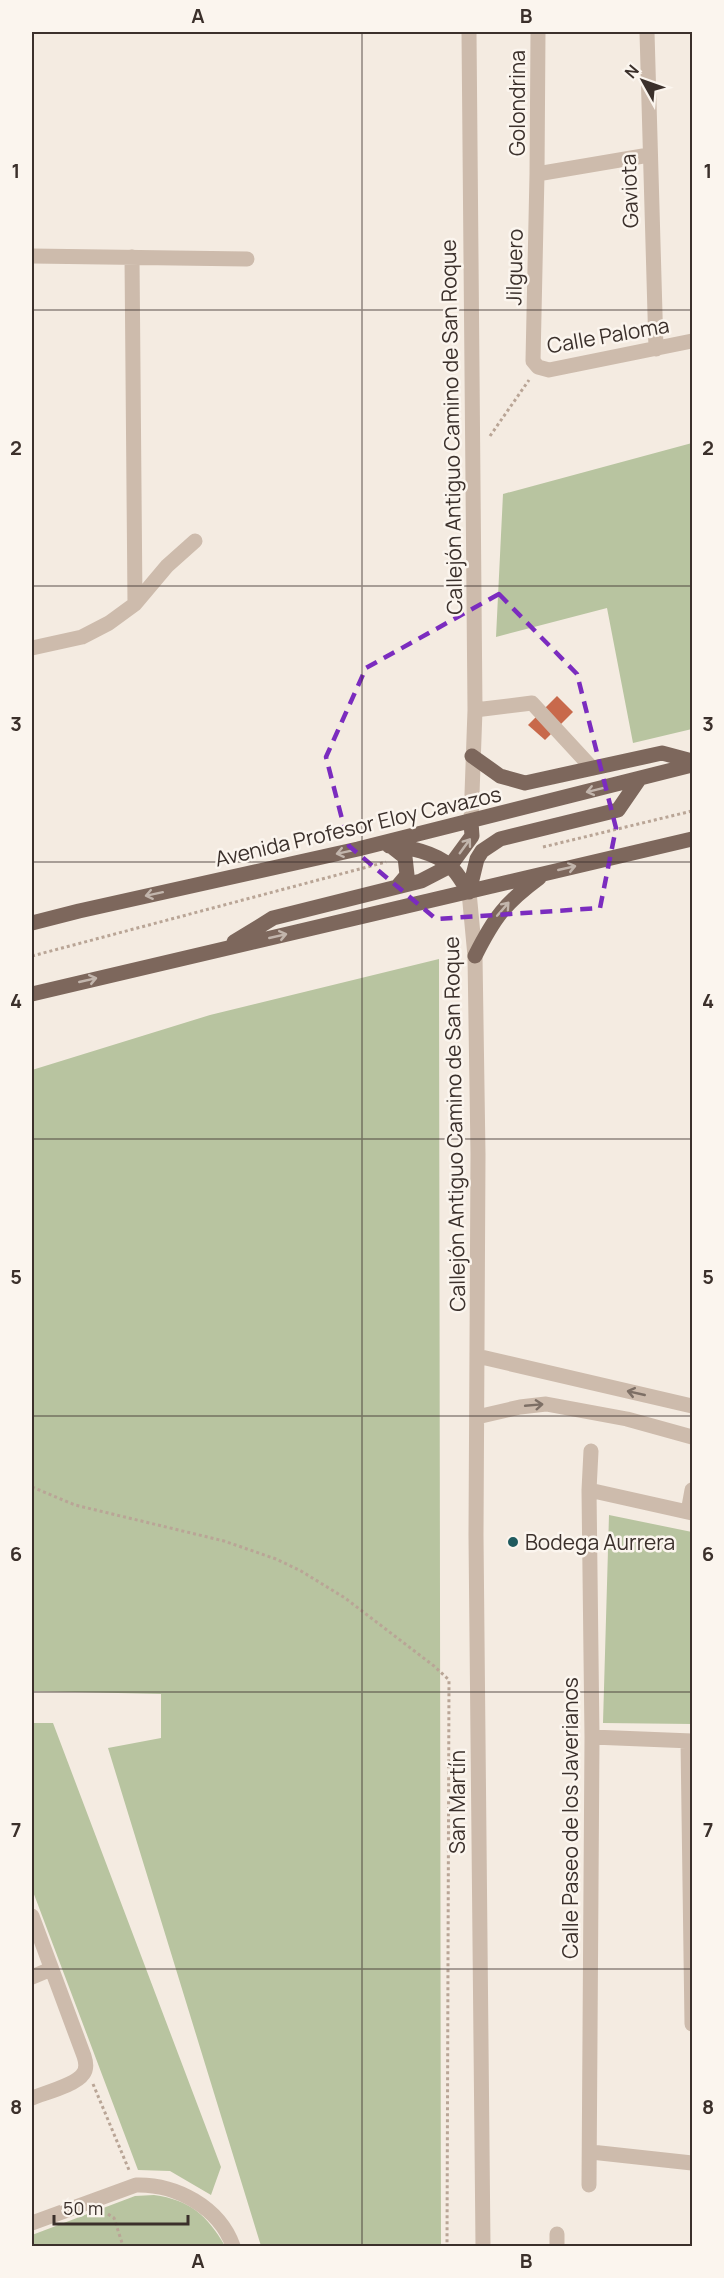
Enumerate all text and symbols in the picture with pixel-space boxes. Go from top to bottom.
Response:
text: A [191,2,205,29]
text: B [520,2,533,29]
street label: Golondrina [503,50,531,156]
north arrow [613,51,673,111]
text: N [619,60,644,83]
street label: Gaviota [614,153,644,229]
text: 1 [12,157,20,184]
text: 1 [704,157,712,184]
street label: Jilguero [499,229,529,305]
street label: Callejón Antiguo Camino de San Roque [434,239,468,615]
street label: Calle Paloma [545,310,671,360]
text: 2 [10,434,22,461]
text: 2 [702,434,714,461]
text: 3 [10,710,22,737]
text: 3 [702,710,714,737]
street label: Avenida Profesor Eloy Cavazos [212,779,504,873]
one-way arrow [586,784,605,796]
one-way arrow [459,838,471,854]
one-way arrow [335,847,355,858]
one-way arrow [557,862,576,873]
one-way arrow [145,889,165,900]
one-way arrow [496,902,510,917]
one-way arrow [269,930,288,942]
street label: Callejón Antiguo Camino de San Roque [437,936,471,1312]
one-way arrow [79,974,98,986]
text: 4 [10,987,22,1014]
text: 4 [702,987,714,1014]
text: 5 [10,1263,22,1290]
text: 5 [702,1263,714,1290]
one-way arrow [626,1387,646,1398]
one-way arrow [523,1400,543,1411]
place label: Bodega Aurrera [525,1528,675,1556]
marker: Bodega Aurrera [506,1535,520,1549]
text: 6 [10,1540,22,1567]
text: 6 [702,1540,714,1567]
street label: Calle Paseo de los Javerianos [556,1677,584,1959]
street label: San Martín [443,1750,471,1854]
text: 7 [11,1816,21,1843]
text: 7 [703,1816,713,1843]
text: 8 [10,2093,22,2120]
text: 8 [702,2093,714,2120]
scale bar [54,2188,188,2226]
text: 50 m [63,2196,103,2220]
text: A [191,2247,205,2274]
text: B [520,2247,533,2274]

